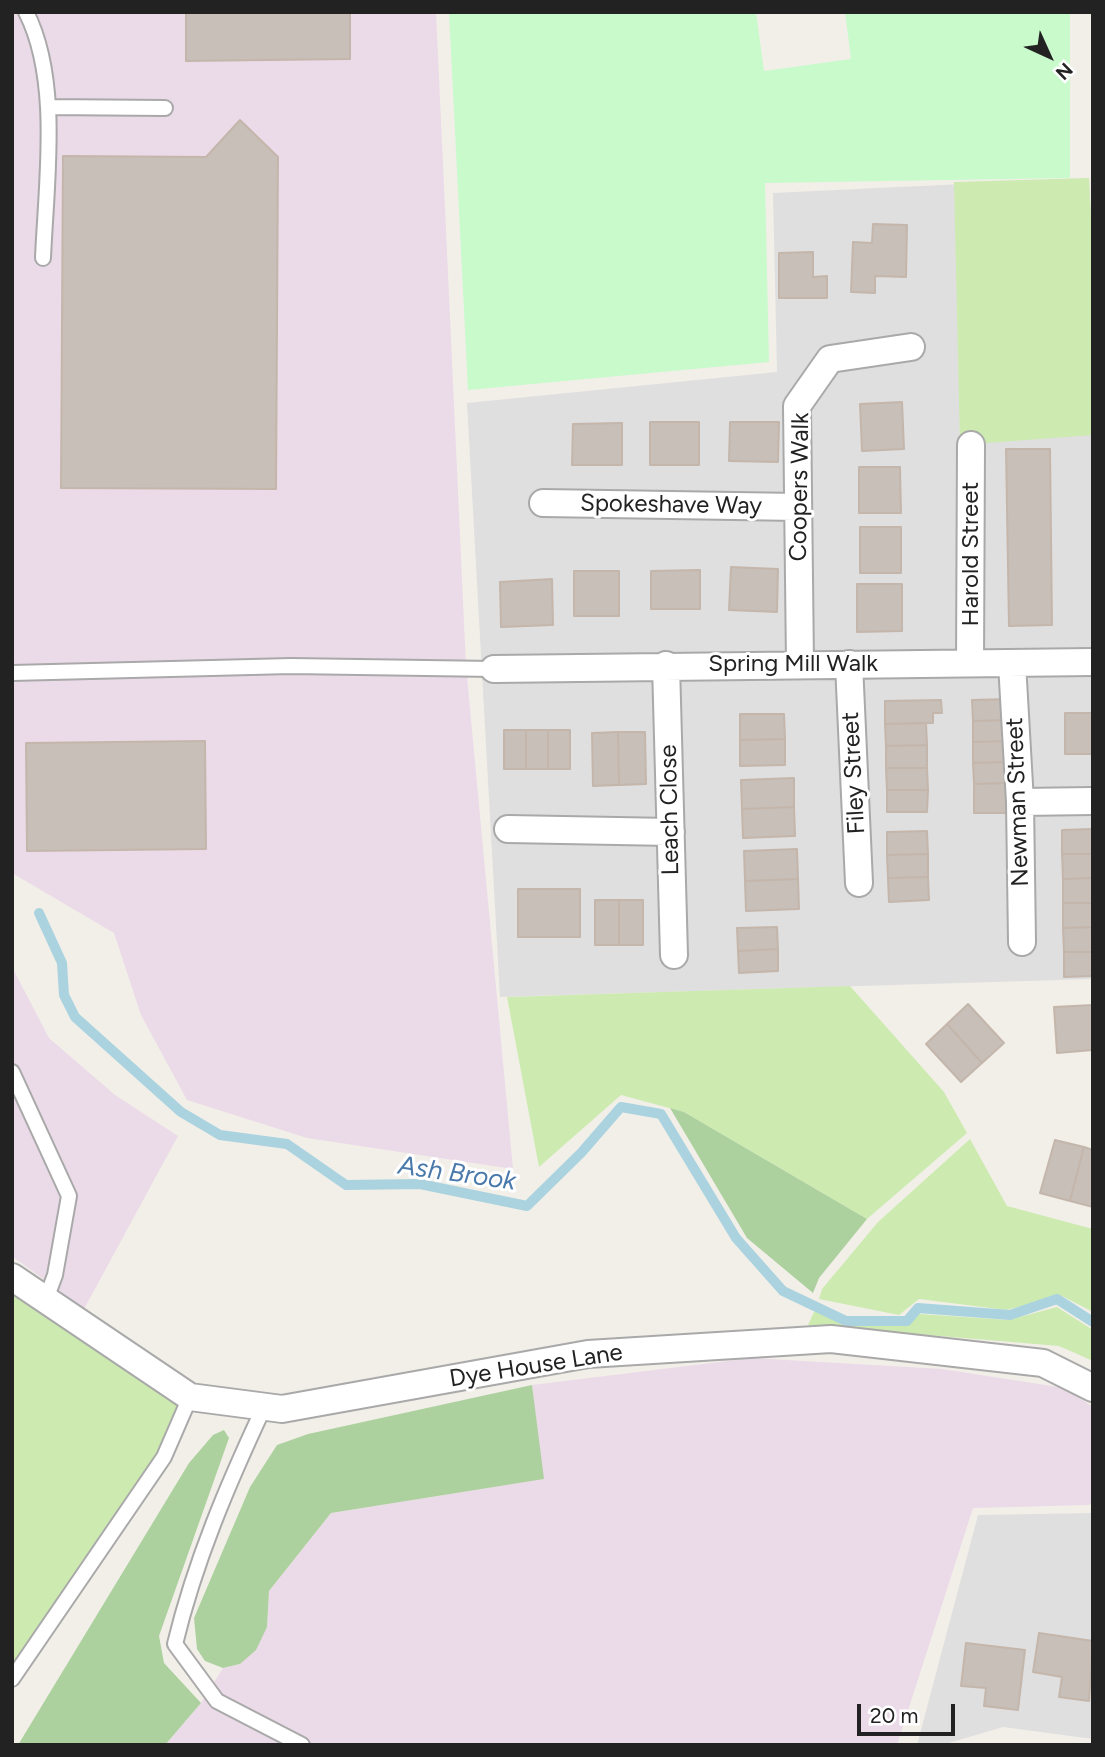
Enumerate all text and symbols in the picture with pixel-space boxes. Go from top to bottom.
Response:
north arrow [1014,21,1084,91]
text: N [1051,58,1078,85]
street label: Coopers Walk [784,412,816,562]
street label: Harold Street [957,482,985,626]
street label: Spokeshave Way [580,489,762,521]
street label: Spring Mill Walk [708,650,878,678]
street label: Filey Street [836,711,872,835]
street label: Newman Street [1001,717,1035,887]
street label: Leach Close [654,744,686,876]
water label: Ash Brook [396,1150,518,1198]
street label: Dye House Lane [447,1338,625,1394]
scale bar [860,1690,958,1734]
text: 20 m [870,1703,918,1728]

